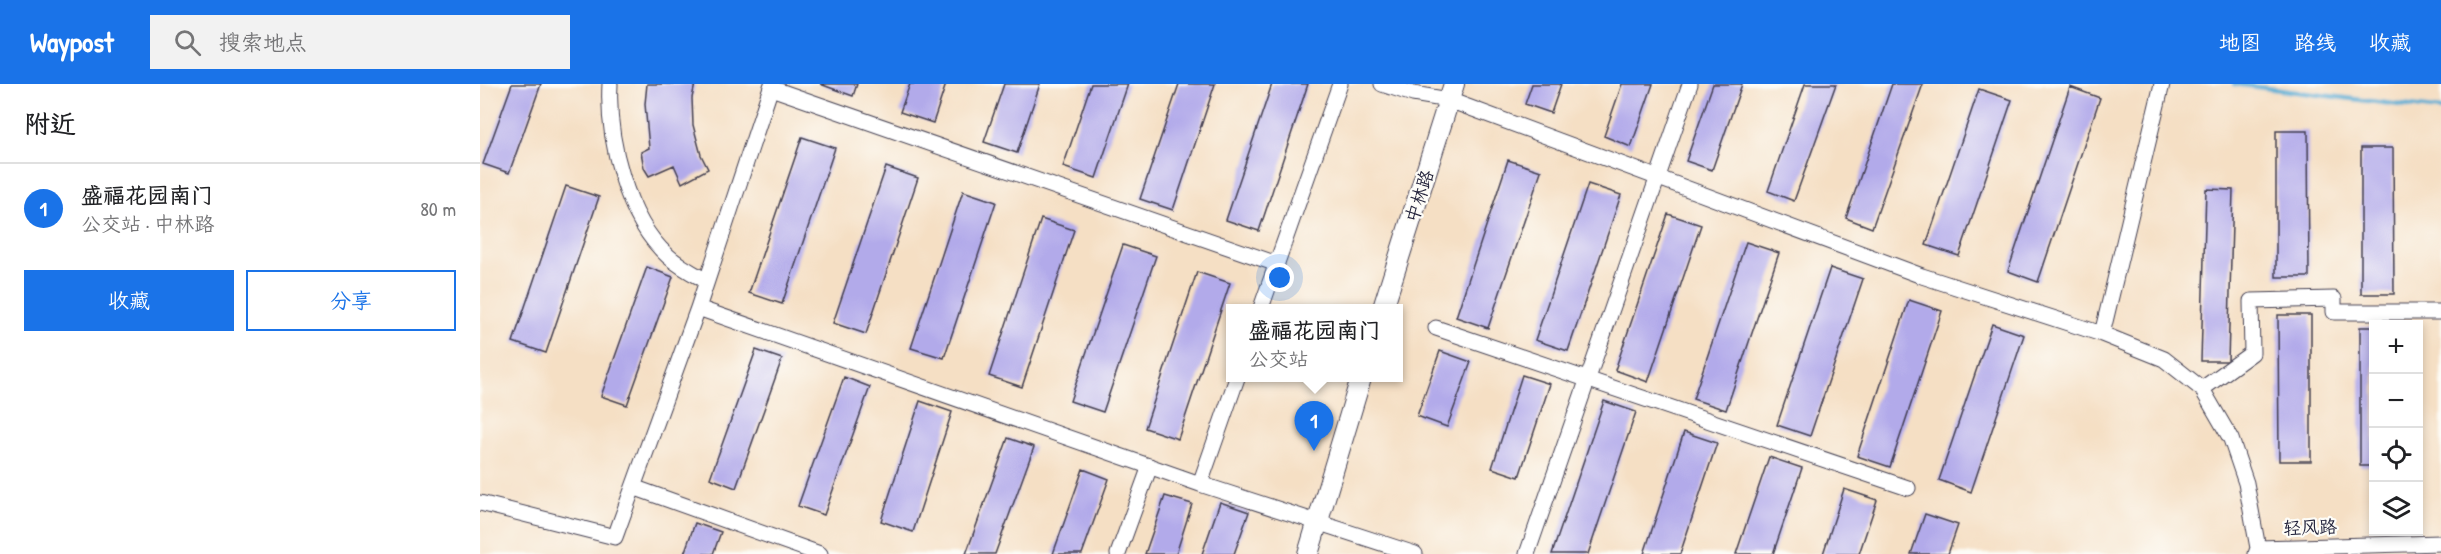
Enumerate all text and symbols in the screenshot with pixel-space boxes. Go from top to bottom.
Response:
search box [150,15,570,69]
text: Waypost [30,23,114,61]
icon: search [171,26,204,59]
text: 搜索地点 [219,27,307,57]
text: 地图 [2219,28,2261,57]
text: 路线 [2294,28,2336,57]
text: 收藏 [2369,28,2411,57]
text: 附近 [24,106,76,141]
street label: 中林路 [1399,166,1439,226]
text: 盛福花园南门 [81,180,213,210]
text: 1 [40,195,47,222]
text: 80 m [420,195,456,222]
text: 公交站 · 中林路 [81,210,214,237]
your location [1265,263,1294,292]
button: 收藏 [24,270,234,331]
button: 分享 [246,270,456,331]
popup [1226,304,1403,382]
text: 盛福花园南门 [1248,315,1381,345]
map controls [2369,320,2423,536]
button: + [2369,320,2423,374]
text: 公交站 [1248,345,1308,372]
button: − [2369,374,2423,428]
pin: 1 [1294,402,1334,451]
button: locate [2369,428,2423,482]
button: layers [2369,482,2423,536]
street label: 轻风路 [2283,514,2337,540]

